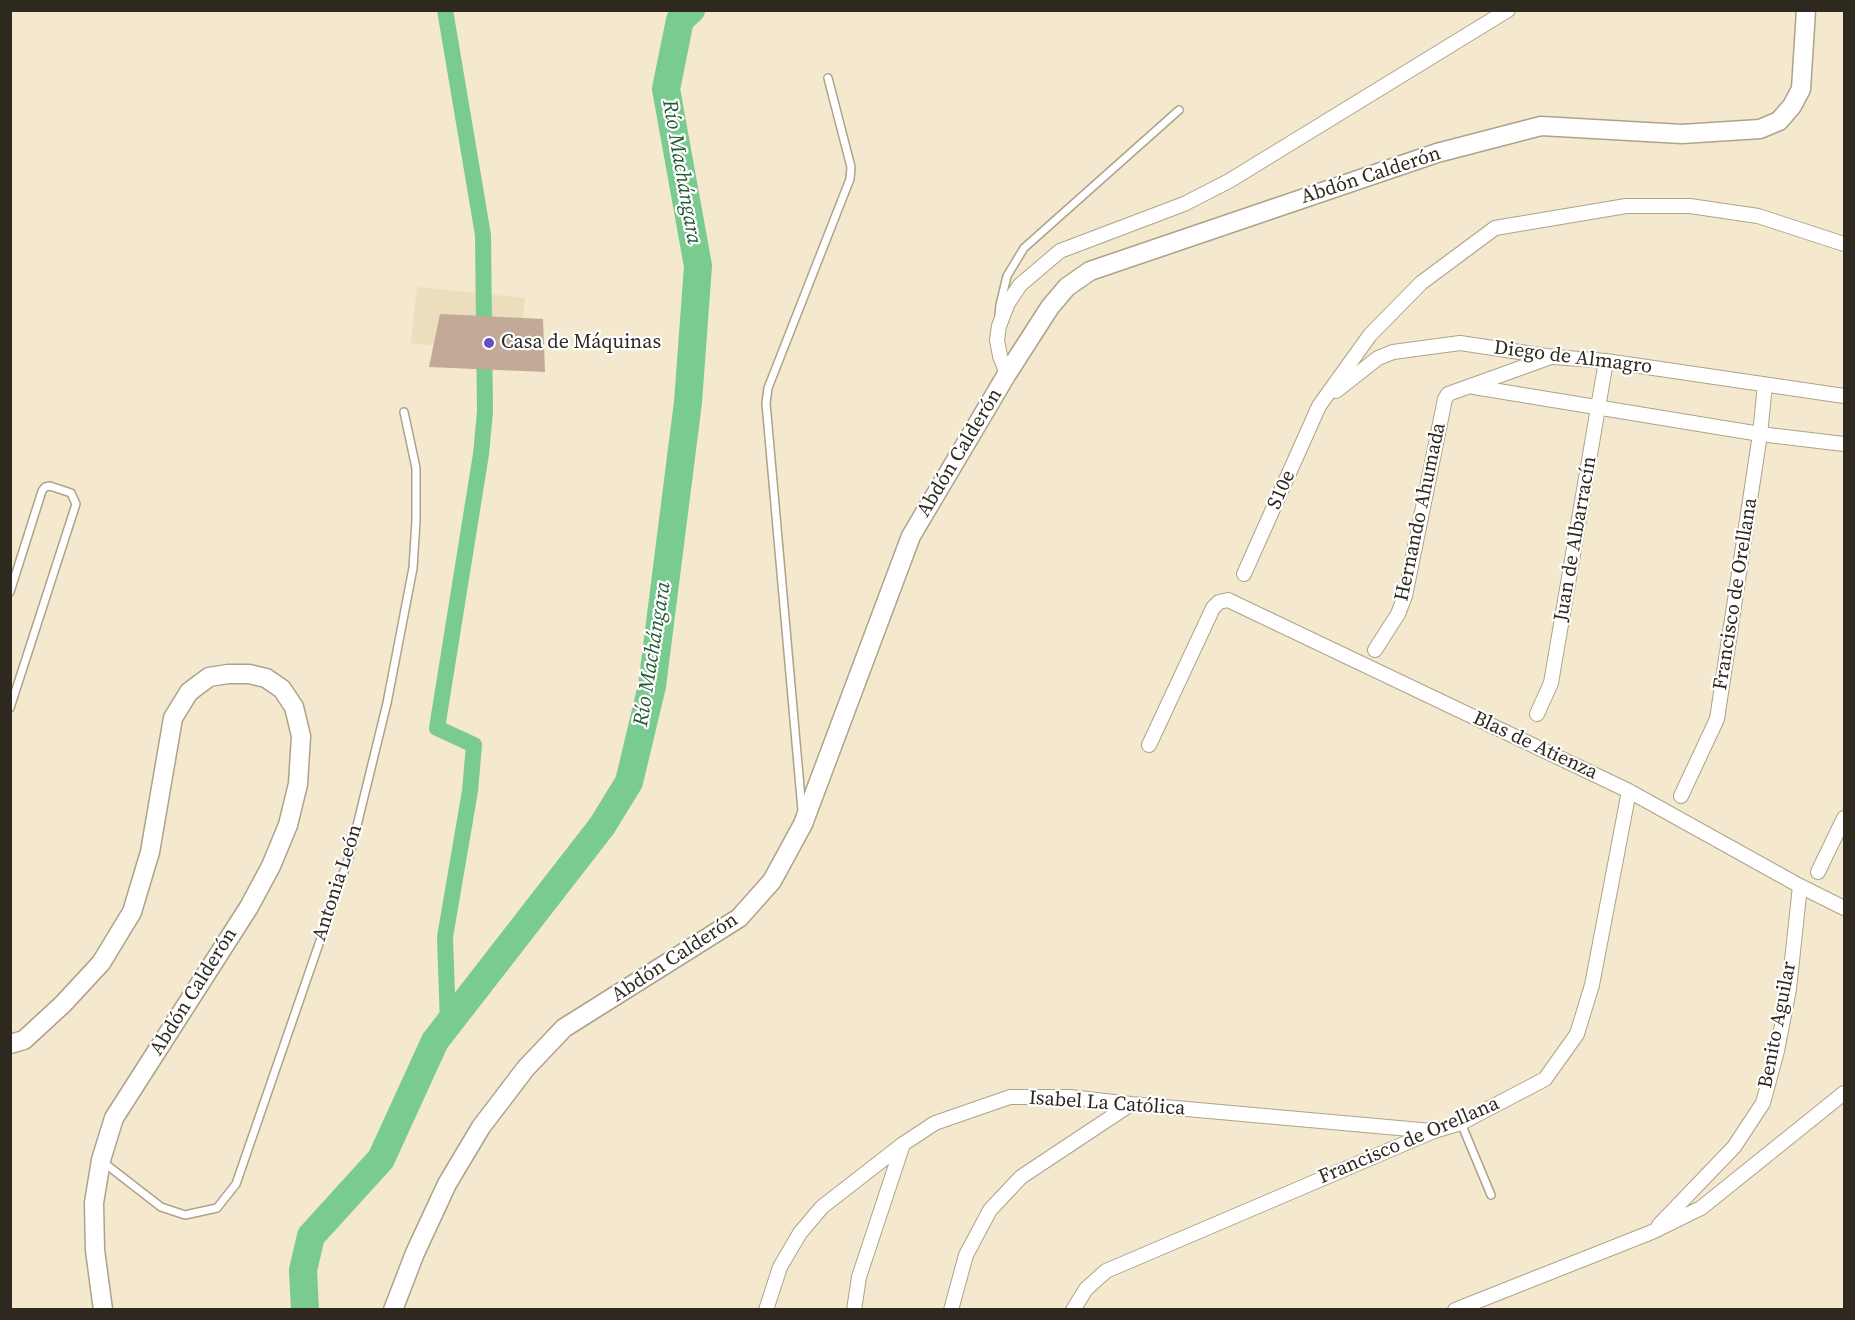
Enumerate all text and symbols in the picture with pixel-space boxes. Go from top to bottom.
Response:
water label: Río Machángara [656,98,706,246]
street label: Abdón Calderón [1298,142,1444,210]
place label: Casa de Máquinas [501,331,661,355]
marker: Casa de Máquinas [482,336,496,350]
street label: Diego de Almagro [1493,336,1653,380]
street label: Abdón Calderón [912,384,1008,522]
street label: Hernando Ahumada [1390,421,1452,603]
street label: Juan de Albarracín [1550,455,1602,623]
street label: S10e [1263,467,1301,513]
street label: Francisco de Orellana [1709,496,1763,692]
water label: Río Machángara [629,580,677,728]
street label: Blas de Atienza [1469,707,1601,785]
street label: Antonia León [308,822,368,944]
street label: Abdón Calderón [607,908,743,1008]
street label: Abdón Calderón [145,924,243,1060]
street label: Benito Aguilar [1754,960,1802,1090]
street label: Isabel La Católica [1028,1087,1186,1121]
street label: Francisco de Orellana [1315,1092,1503,1190]

